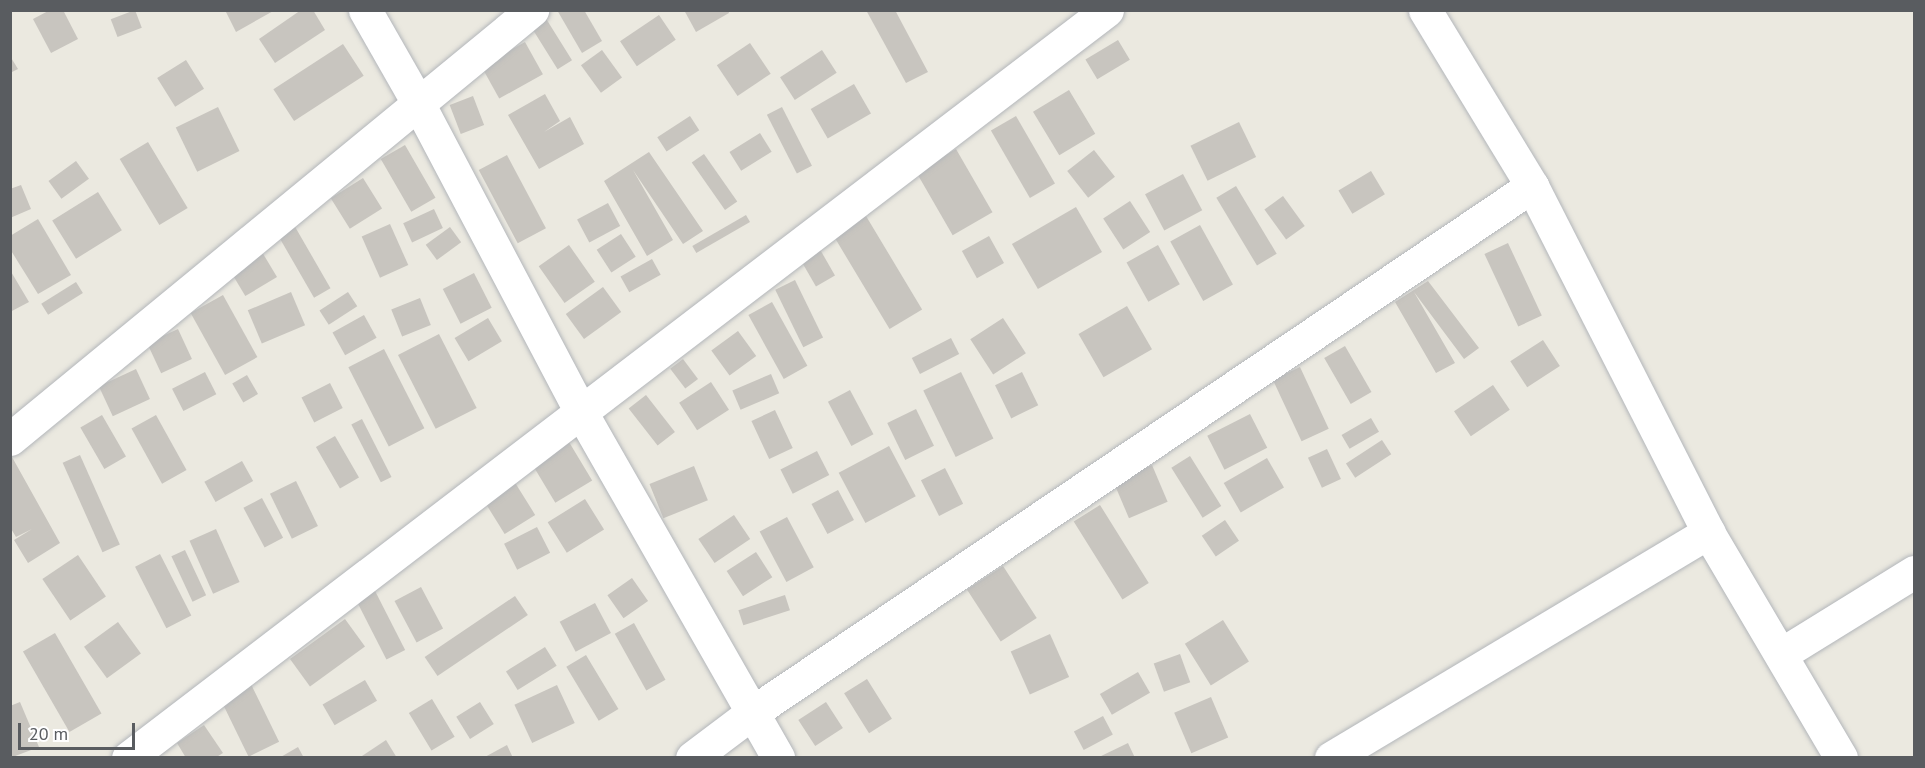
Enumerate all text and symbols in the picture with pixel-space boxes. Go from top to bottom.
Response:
scale bar [21,711,138,749]
text: 20 m [29,722,68,745]

